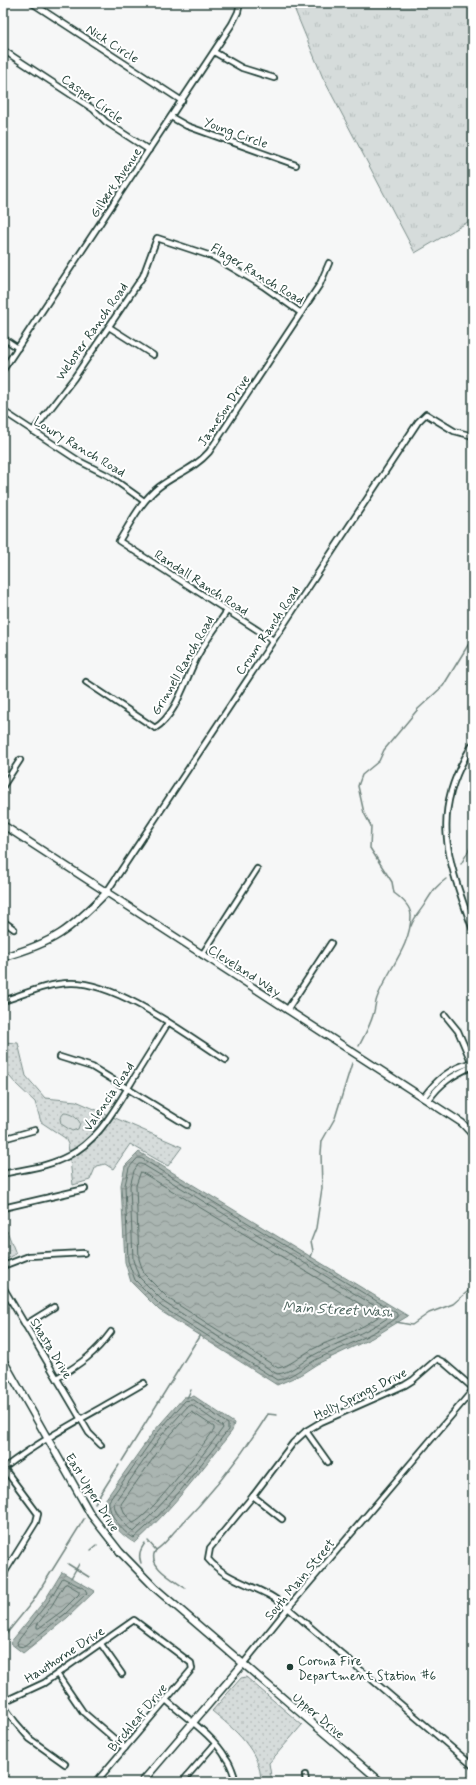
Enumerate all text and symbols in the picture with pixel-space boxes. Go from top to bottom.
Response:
street label: Nick Circle [83,21,142,68]
street label: Casper Circle [57,71,127,128]
street label: Young Circle [201,114,270,154]
street label: Gilbert Avenue [87,144,146,221]
street label: Flager Ranch Road [207,240,307,310]
street label: Webster Ranch Road [52,280,132,384]
street label: Jameson Drive [194,372,254,450]
street label: Lowry Ranch Road [30,413,128,481]
street label: Randall Ranch Road [151,546,252,620]
street label: Crown Ranch Road [232,583,304,679]
street label: Grinnell Ranch Road [148,613,219,719]
street label: Cleveland Way [204,941,284,1001]
street label: Valencia Road [80,1059,139,1135]
water label: Main Street Wash [282,1298,394,1322]
street label: Shasta Drive [26,1315,76,1383]
street label: Holly Springs Drive [311,1364,411,1425]
street label: East Upper Drive [61,1450,123,1536]
street label: South Main Street [261,1536,339,1624]
street label: Hawthorne Drive [22,1623,108,1688]
place label: Corona Fire Department Station #6 [298,1653,437,1685]
marker: Corona Fire Department Station #6 [285,1662,295,1672]
street label: Birchleaf Drive [105,1680,172,1756]
street label: Upper Drive [288,1689,348,1743]

